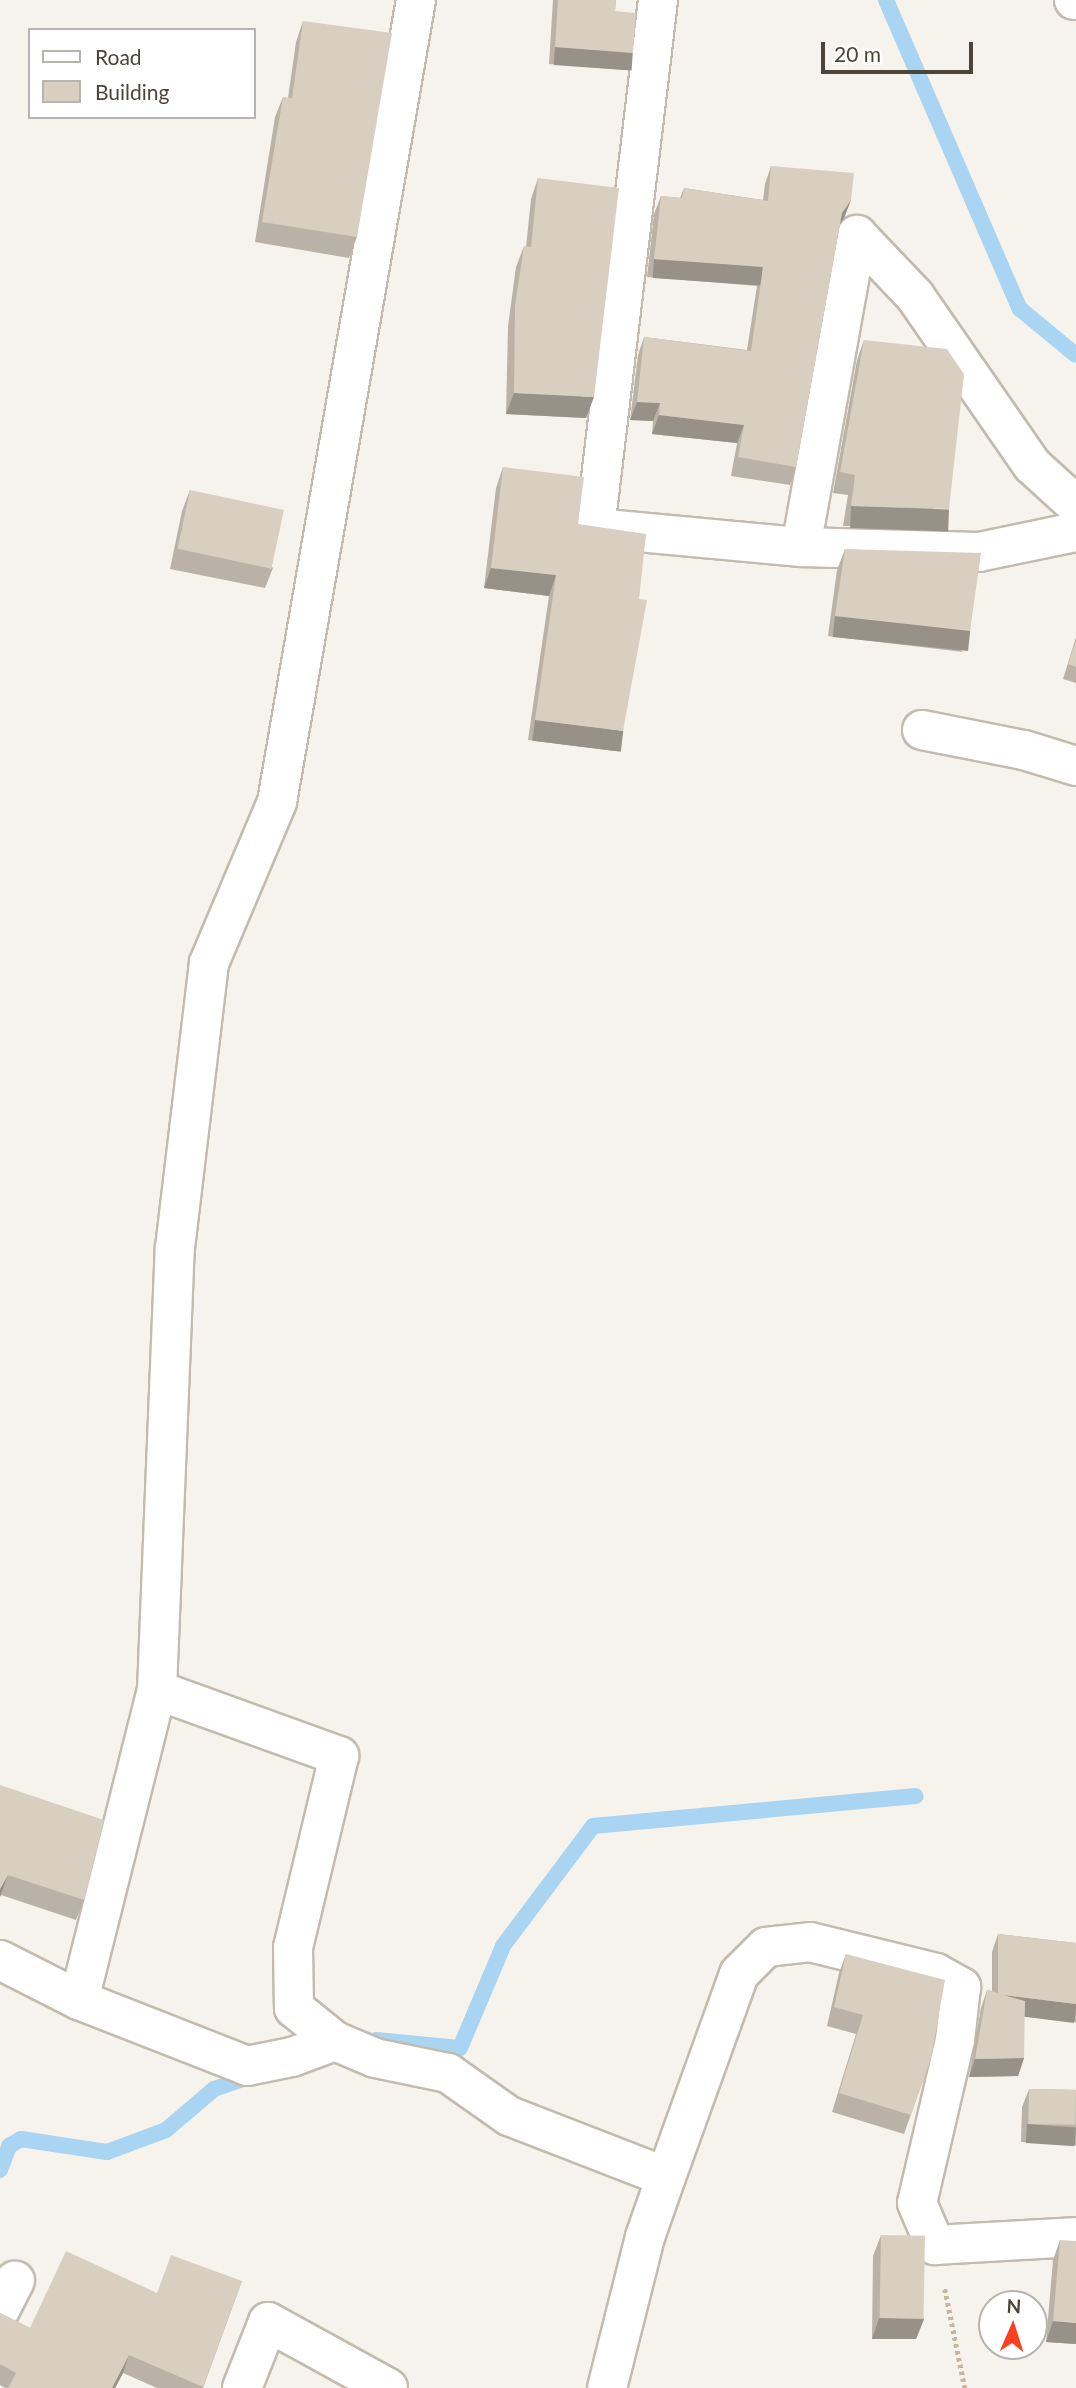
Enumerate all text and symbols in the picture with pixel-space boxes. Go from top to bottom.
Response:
legend [28,28,256,119]
scale bar [824,28,976,72]
text: 20 m [834,41,881,66]
text: Road [95,44,142,69]
text: Building [95,79,170,104]
north arrow [978,2290,1048,2360]
text: N [1006,2294,1022,2317]

